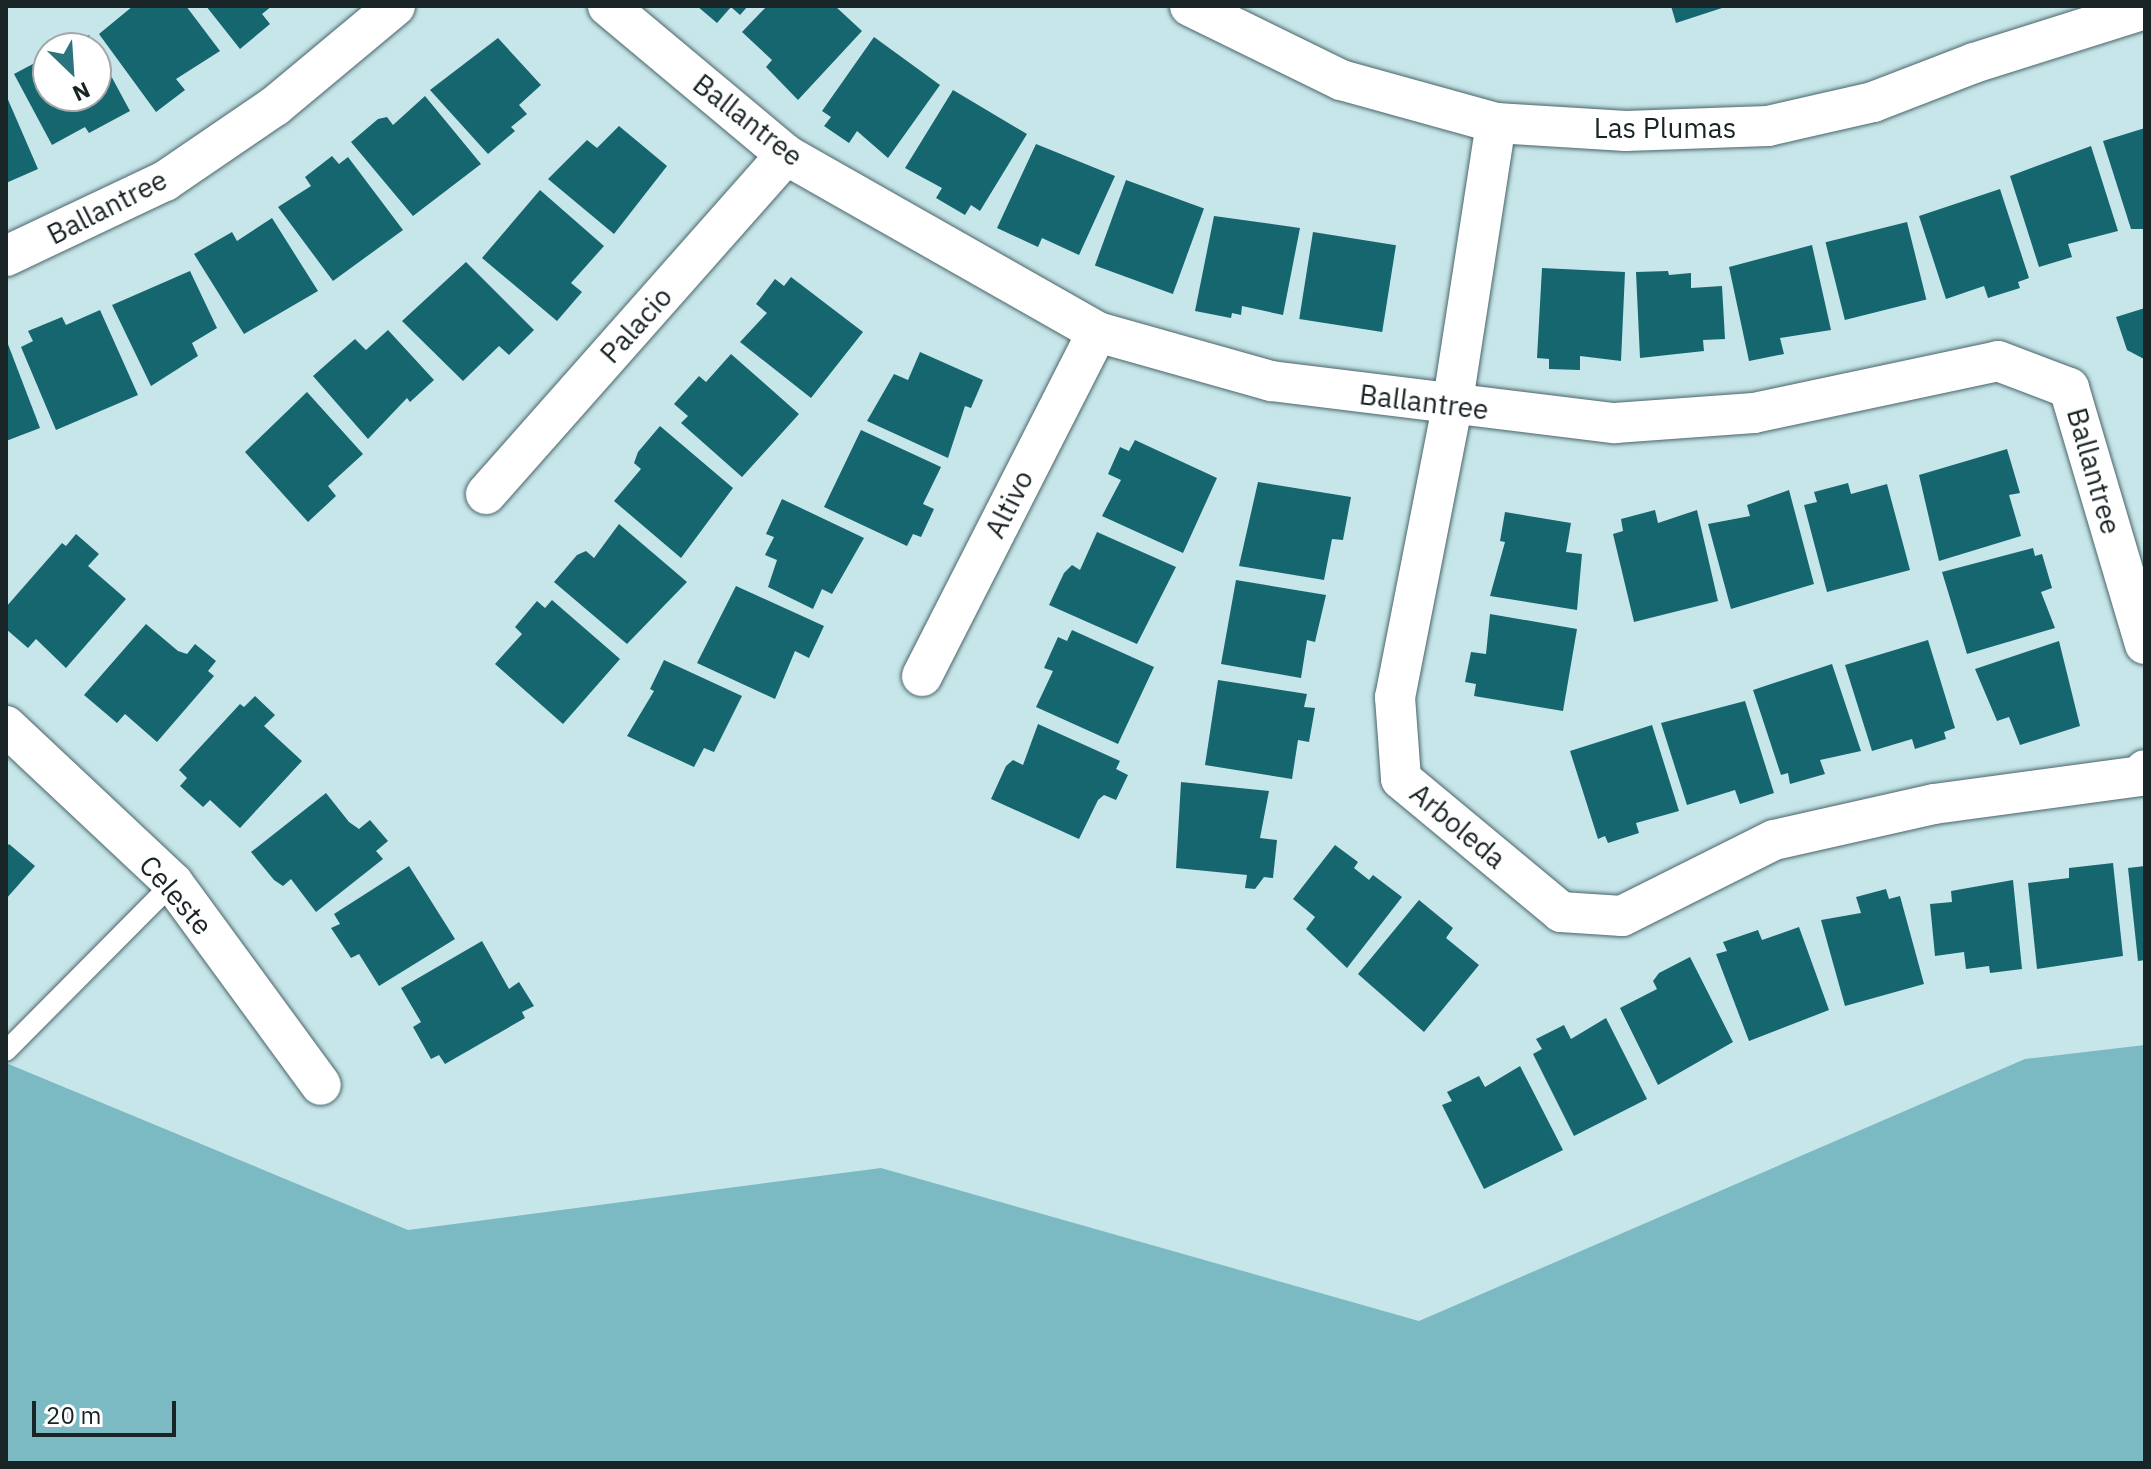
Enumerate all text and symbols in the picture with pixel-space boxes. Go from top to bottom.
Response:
north arrow [32,32,112,112]
street label: Ballantree [686,67,810,173]
text: N [68,76,95,109]
street label: Las Plumas [1594,111,1736,145]
street label: Ballantree [42,163,172,251]
street label: Palacio [593,280,679,370]
street label: Ballantree [1357,377,1491,427]
street label: Ballantree [2060,404,2128,538]
street label: Altivo [978,465,1040,543]
street label: Arboleda [1403,776,1513,876]
street label: Celeste [132,848,220,942]
scale bar [36,1385,180,1435]
text: 20 m [46,1399,101,1431]

